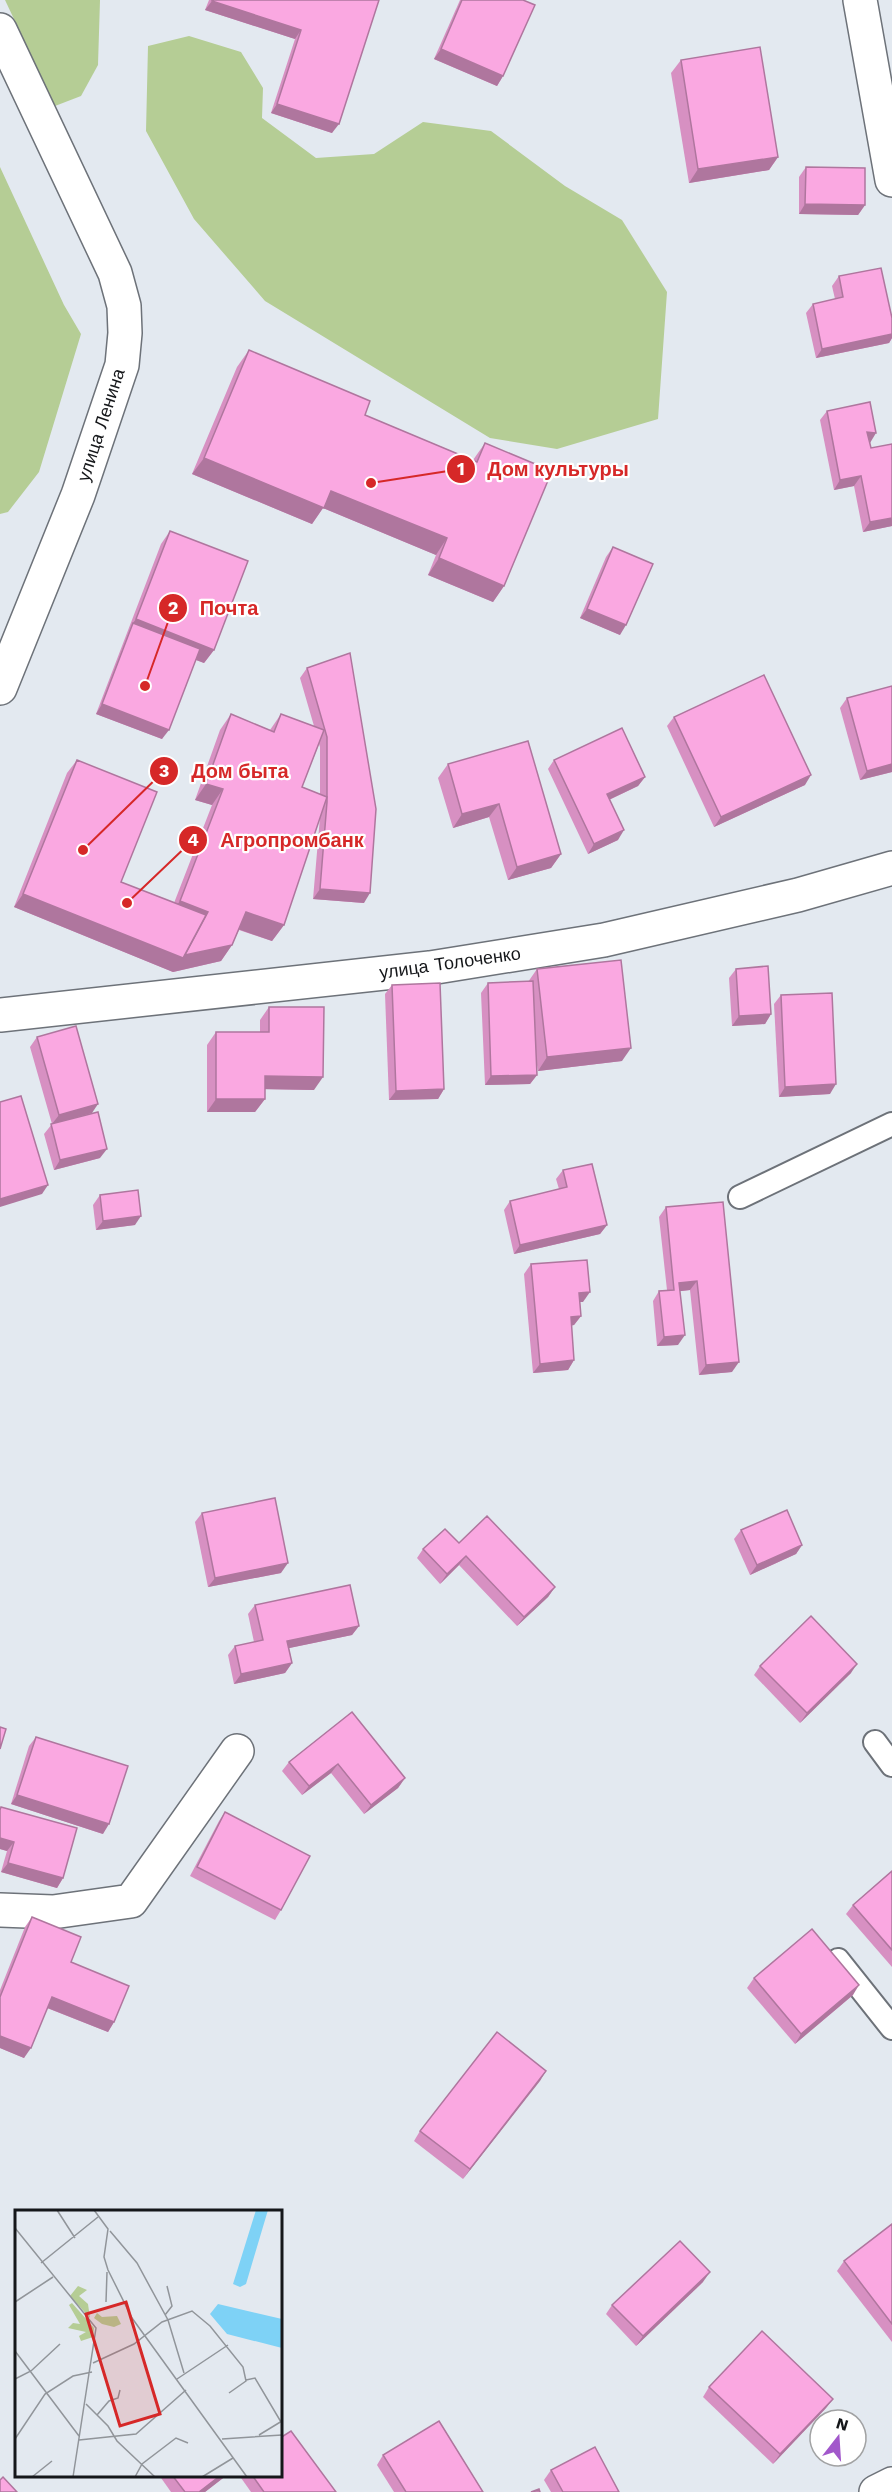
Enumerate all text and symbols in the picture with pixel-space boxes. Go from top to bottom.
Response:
street label: улица Ленина [72,365,129,484]
callout: Дом культуры [446,450,641,488]
text: Дом культуры [487,457,629,481]
text: 1 [457,458,465,479]
callout: Почта [158,589,271,627]
text: Почта [200,596,259,620]
text: 2 [168,597,178,618]
callout: Дом быта [149,752,301,790]
text: Дом быта [191,759,290,783]
text: 3 [159,760,169,781]
callout: Агропромбанк [178,821,376,859]
text: Агропромбанк [220,828,365,852]
text: 4 [187,829,199,850]
street label: улица Толоченко [378,942,522,983]
inset map [15,2210,282,2477]
north arrow [808,2408,868,2468]
text: N [834,2413,851,2435]

